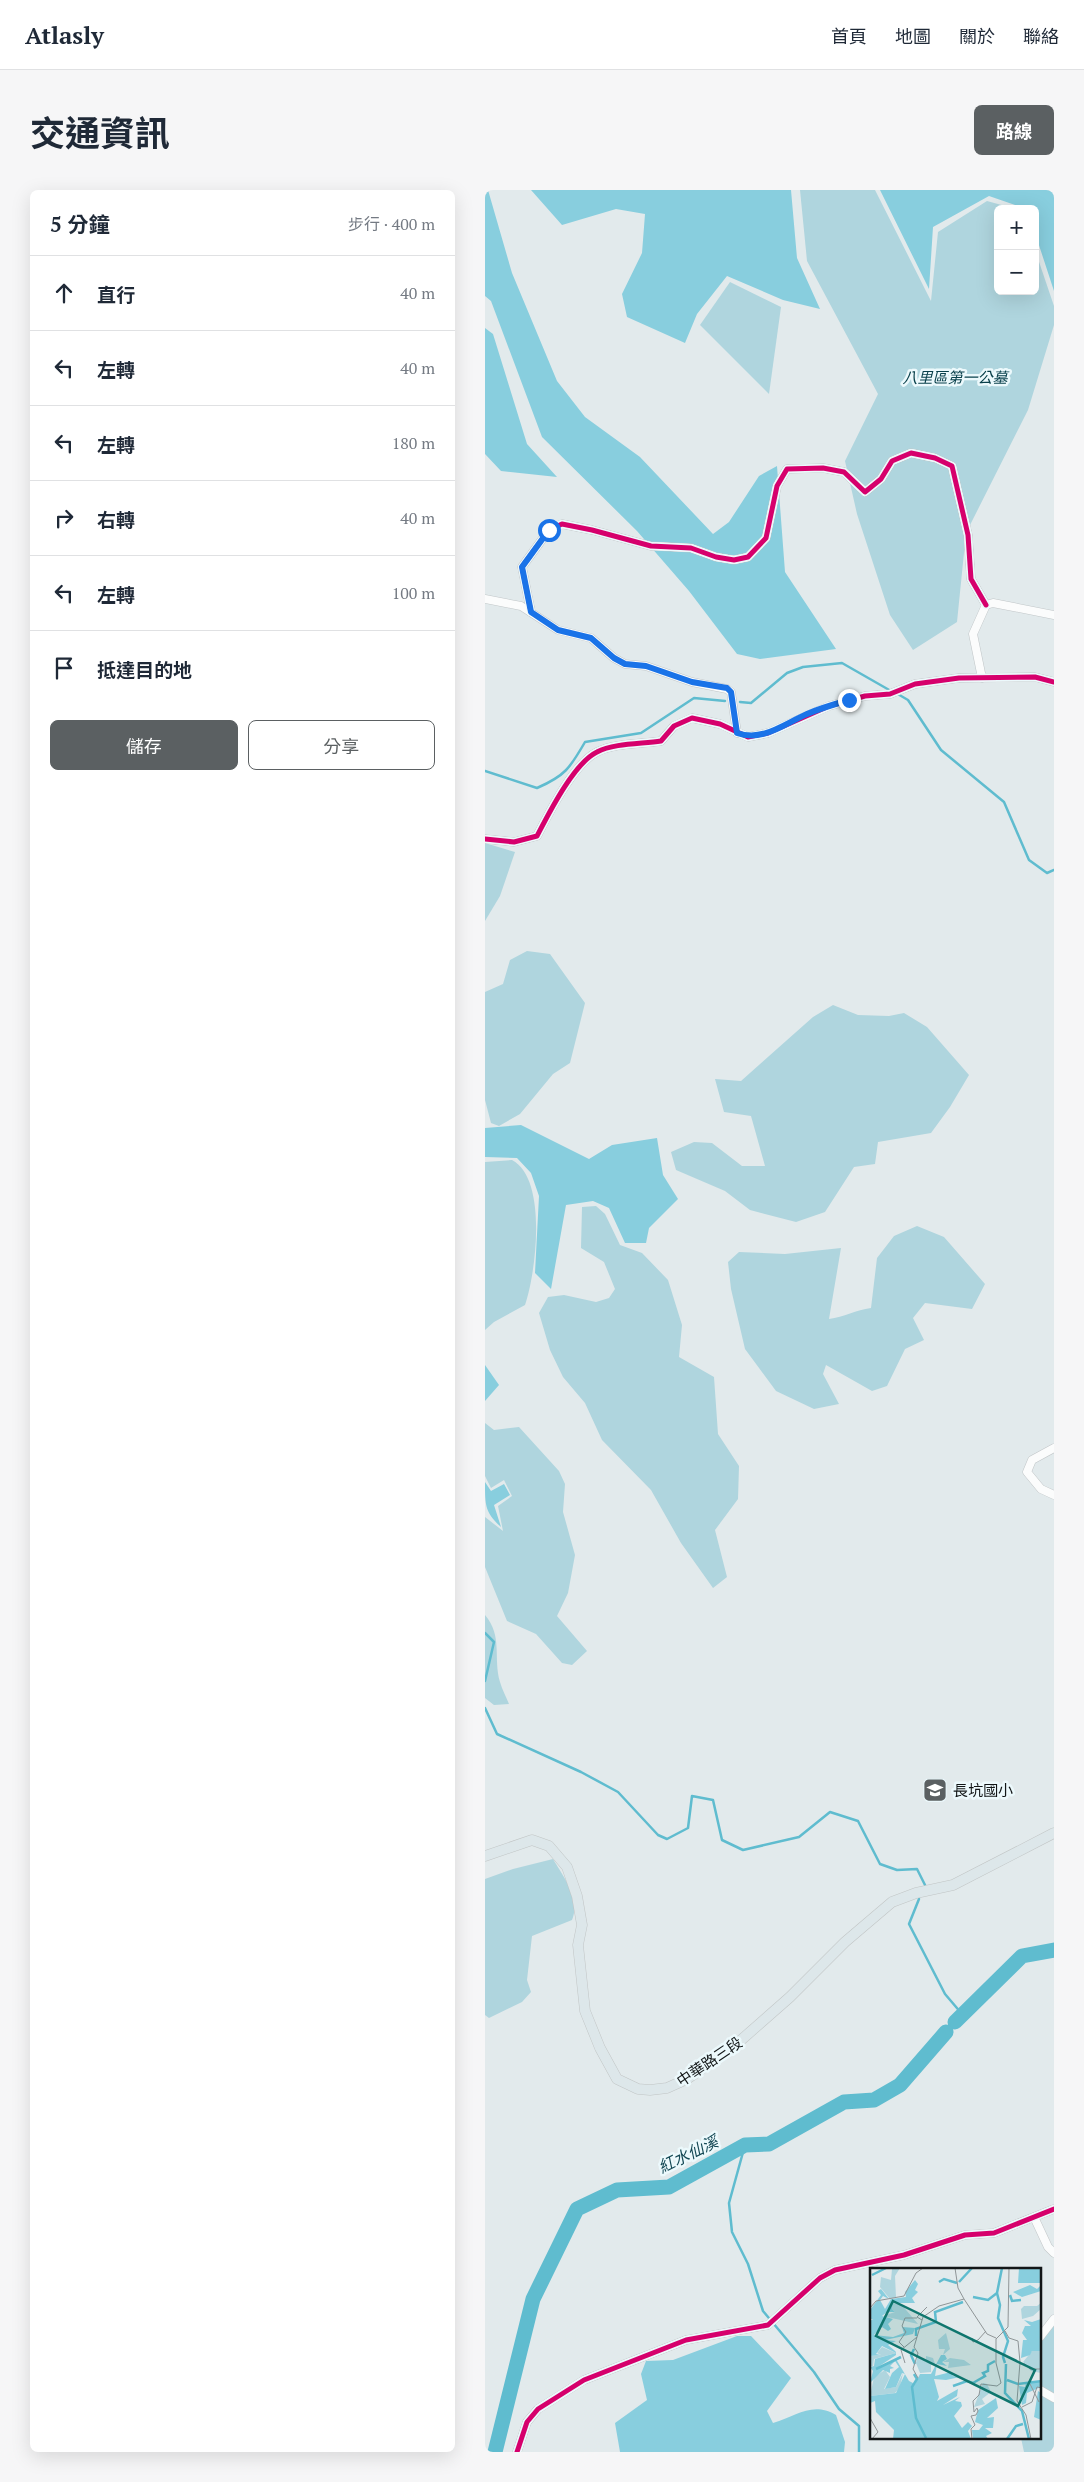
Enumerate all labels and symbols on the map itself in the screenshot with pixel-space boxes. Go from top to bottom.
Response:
park label: 八里區第一公墓 [902,367,1010,387]
route start [538,519,561,542]
route end [838,689,861,712]
school or university icon: 長坑國小 [922,1777,948,1803]
place label: 長坑國小 [953,1780,1013,1800]
street label: 中華路三段 [672,2032,746,2090]
water label: 紅水仙溪 [654,2129,723,2178]
inset map [870,2268,1041,2440]

